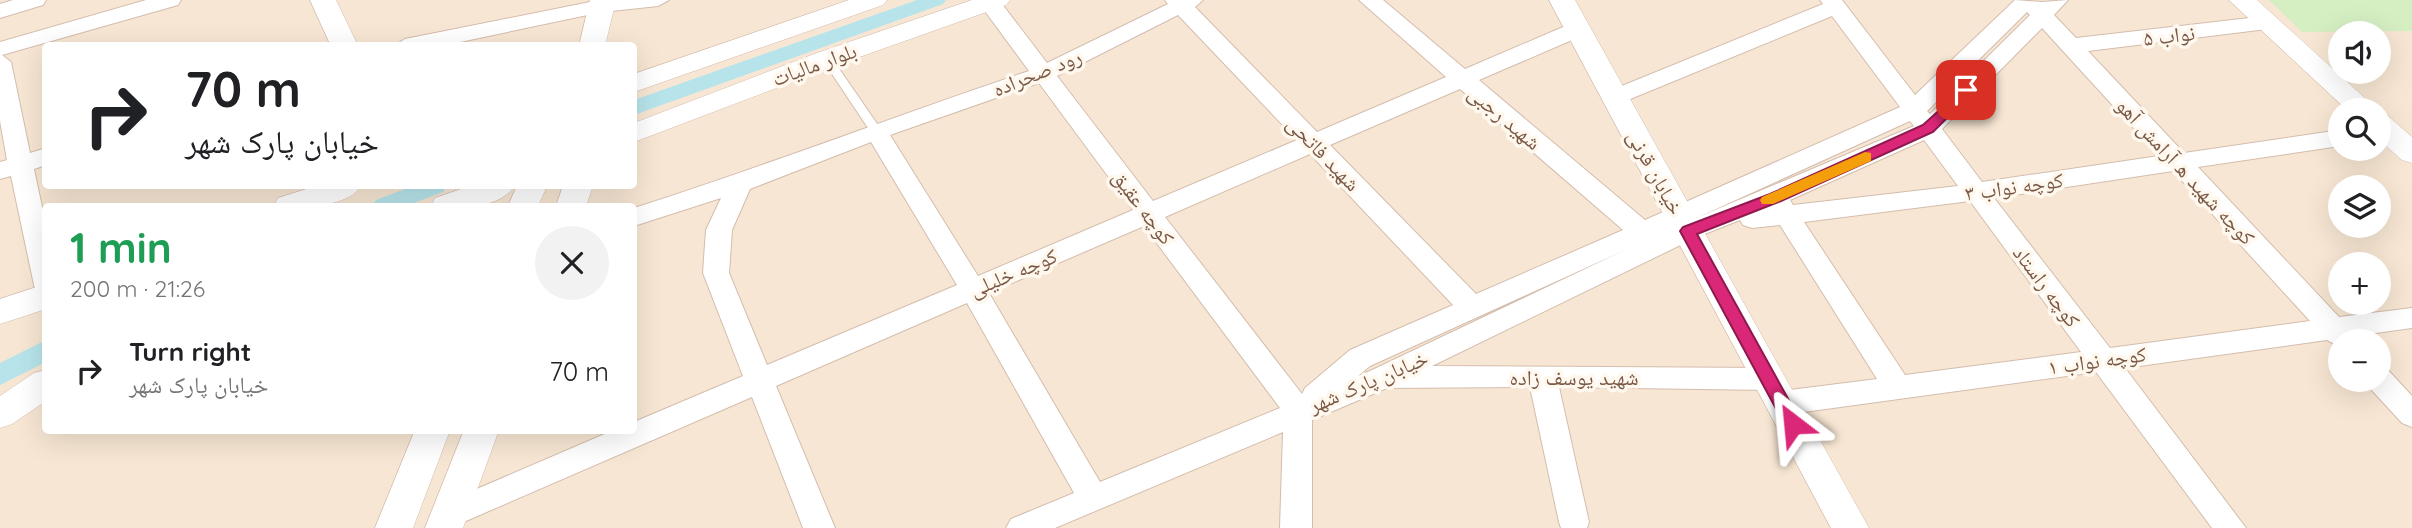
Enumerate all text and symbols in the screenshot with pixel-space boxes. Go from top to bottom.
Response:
street label: نواب ۵ [2142,19,2196,51]
map controls [2328,21,2391,392]
button: sound [2328,21,2391,84]
street label: بلوار مالیات [768,37,860,91]
street label: رود صحراده [989,42,1085,102]
text: 70 m [185,58,301,119]
pin [1936,60,1996,120]
icon: right [70,70,161,161]
icon: arrive [1947,71,1985,109]
street label: شهید رجبی [1463,79,1547,156]
street label: کوچه شهید ه آرامش آهو [2110,92,2261,251]
button: search [2328,98,2391,161]
street label: شهید فاتحی [1281,110,1366,197]
text: خیابان پارک شهر [185,121,379,161]
street label: خیابان قرنی [1621,125,1690,219]
street label: کوچه عقیق [1107,164,1181,250]
street label: کوچه نواب ۳ [1963,166,2065,206]
button: layers [2328,175,2391,238]
text: 1 min [70,221,172,274]
button: close [535,226,609,300]
street label: کوچه راستاد [2008,240,2086,332]
street label: کوچه خلیلی [965,242,1061,303]
button: + [2328,252,2391,315]
text: 200 m · 21:26 [70,274,205,303]
button: − [2328,329,2391,392]
text: Turn right [129,335,251,368]
street label: کوچه نواب ۱ [2046,340,2148,380]
street label: خیابان پارک شهر [1303,344,1432,418]
icon: right [70,352,108,390]
text: 70 m [549,355,609,388]
street label: شهید یوسف زاده [1509,364,1639,390]
text: خیابان پارک شهر [129,370,268,399]
position arrow [1756,387,1830,461]

